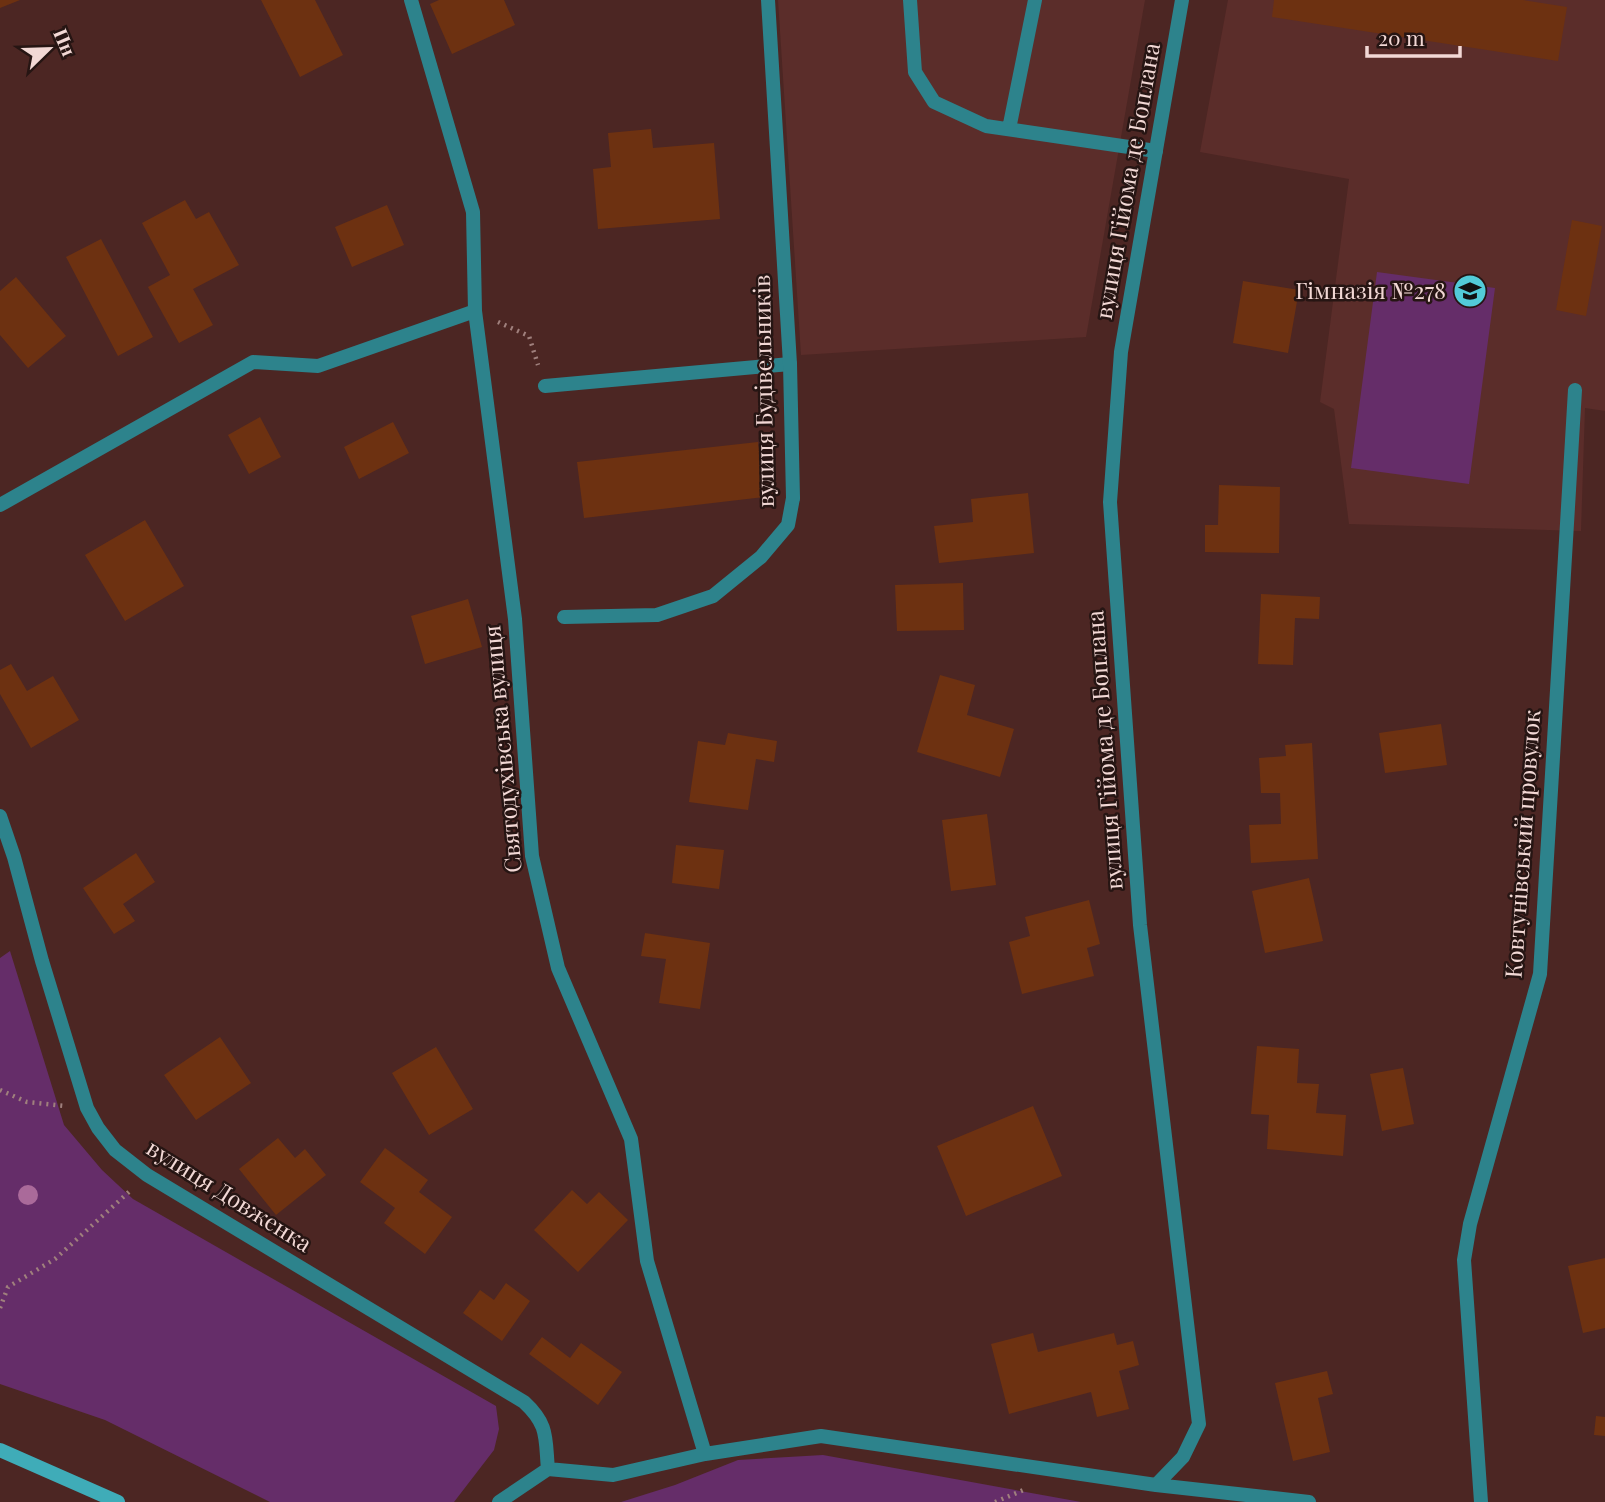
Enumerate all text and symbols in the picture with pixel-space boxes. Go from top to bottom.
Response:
north arrow [14,14,84,84]
scale bar [1367,14,1460,58]
text: 20 m [1378,23,1425,51]
text: Пн [48,24,83,60]
street label: вулиця Гійома де Боплана [1087,40,1166,321]
school or university icon: Гімназія №278 [1451,272,1489,310]
street label: вулиця Будівельників [745,274,780,508]
place label: Гімназія №278 [1295,274,1446,305]
street label: вулиця Гійома де Боплана [1078,609,1129,891]
street label: Святодухівська вулиця [475,624,528,874]
street label: Ковтунівський провулок [1497,709,1546,979]
street label: вулиця Довженка [141,1131,319,1258]

